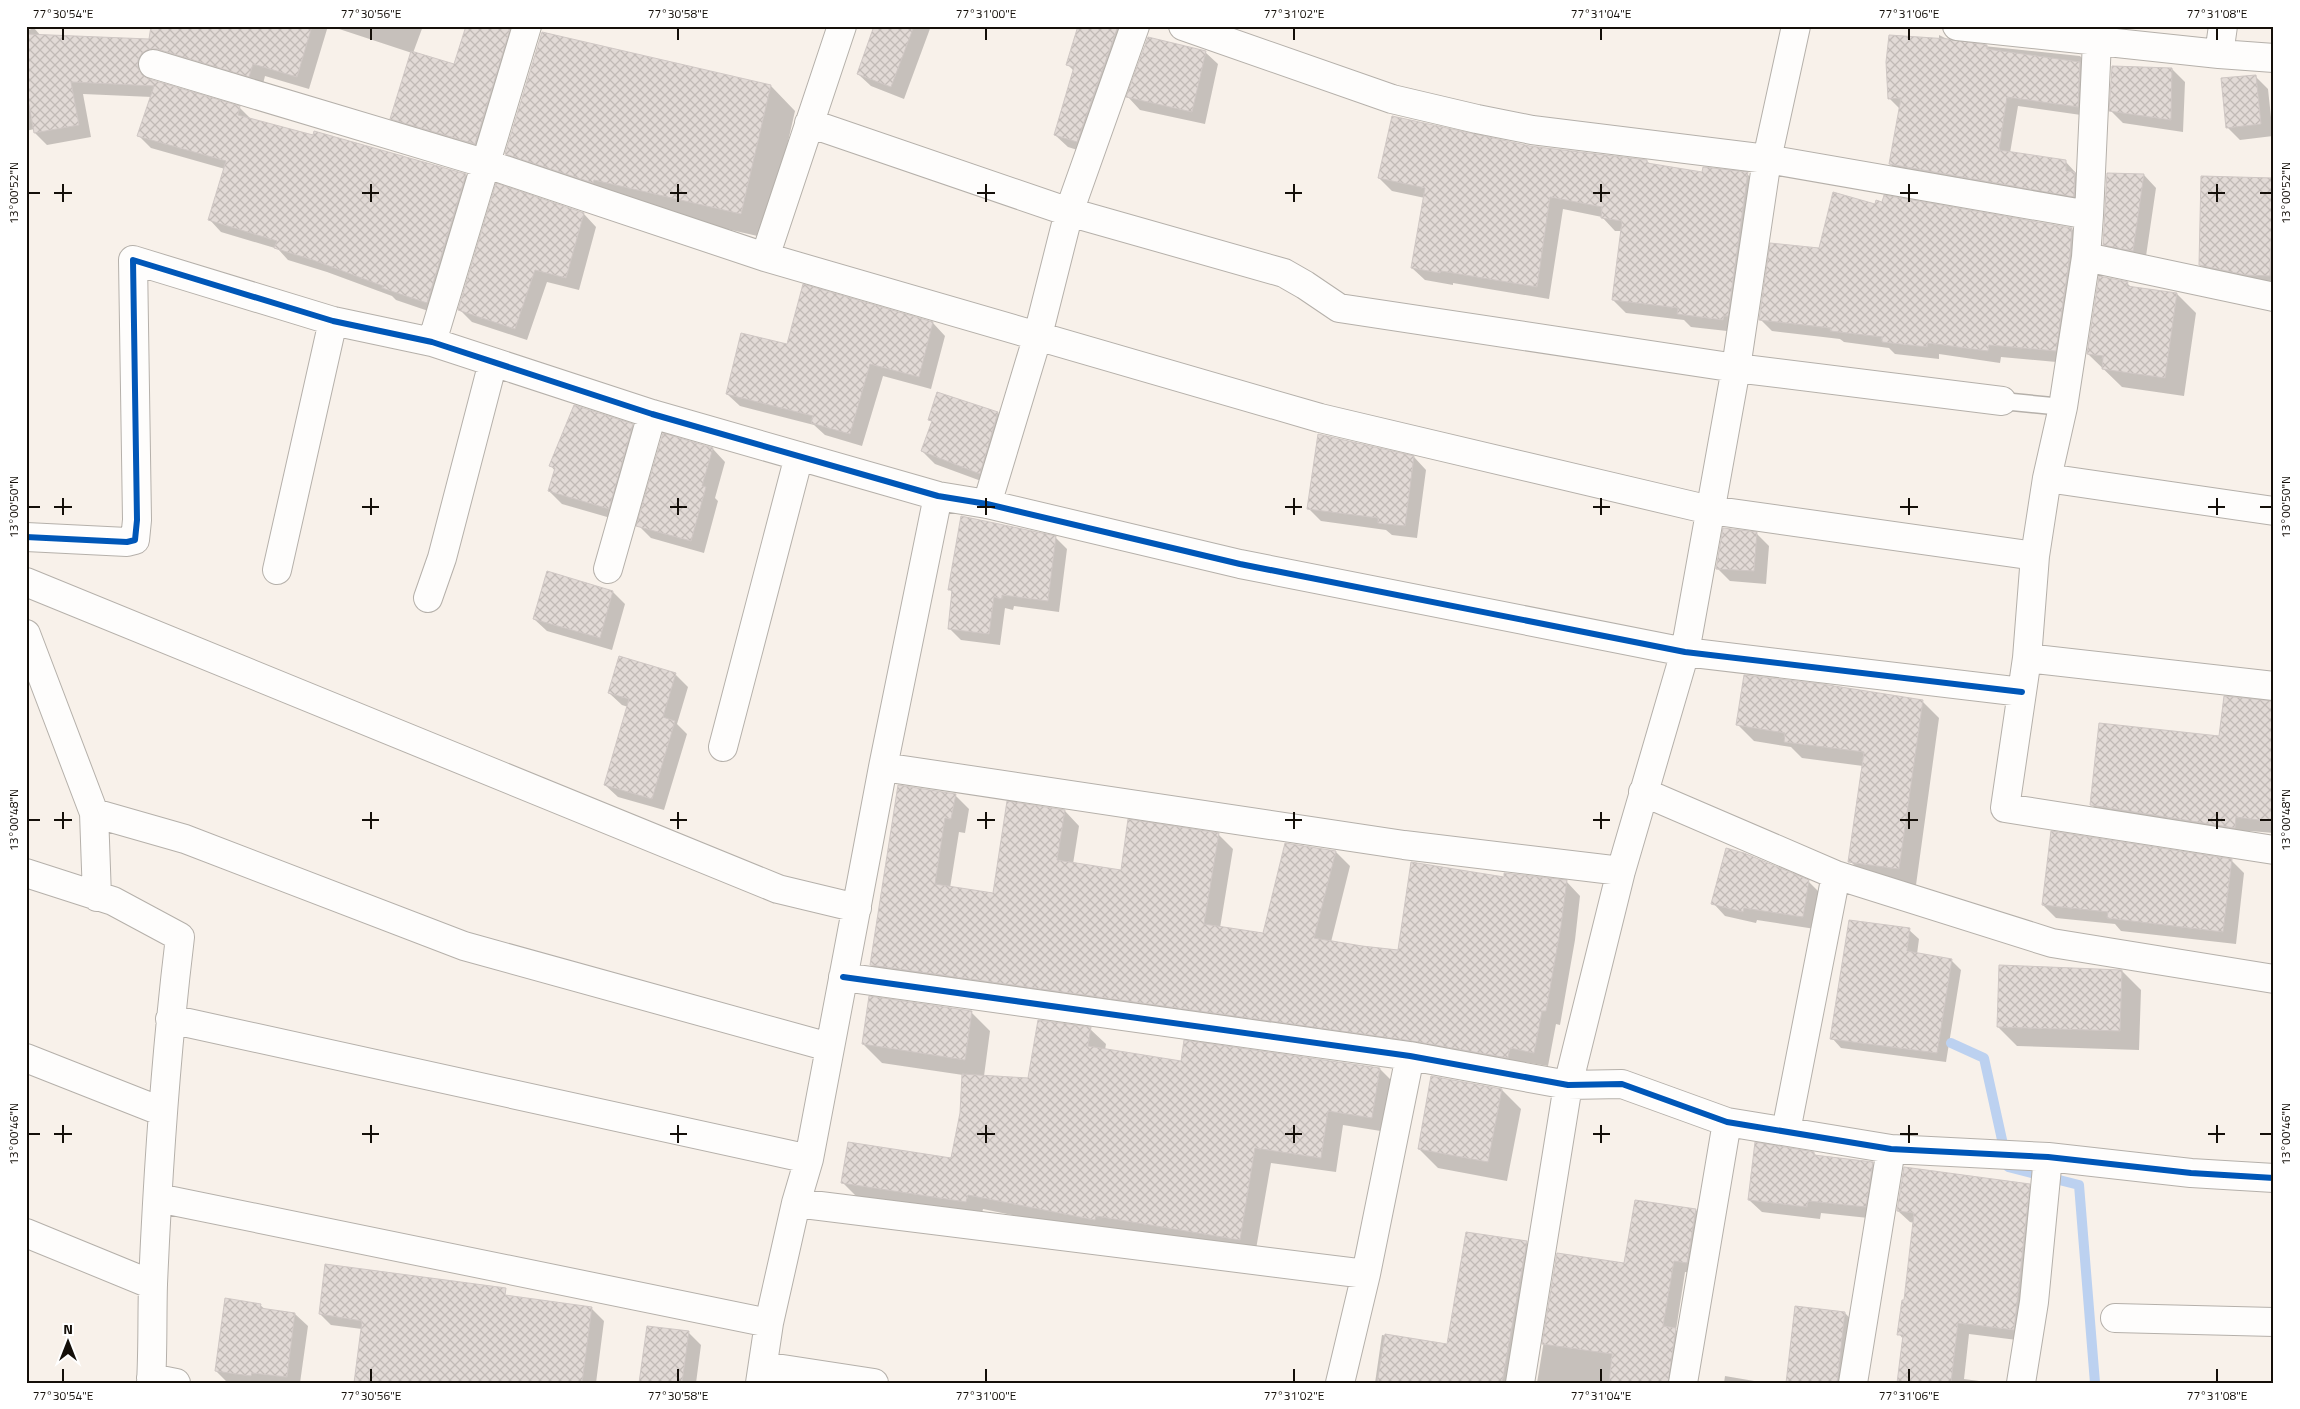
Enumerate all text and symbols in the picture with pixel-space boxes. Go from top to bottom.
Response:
text: 77°30'54"E [33,4,94,23]
text: 77°30'56"E [341,4,402,23]
text: 77°30'58"E [648,4,709,23]
text: 77°31'00"E [956,4,1017,23]
text: 77°31'02"E [1264,4,1325,23]
text: 77°31'04"E [1571,4,1632,23]
text: 77°31'06"E [1879,4,1940,23]
text: 77°31'08"E [2187,4,2248,23]
text: 13°00'52"N [4,162,23,224]
text: 13°00'52"N [2276,162,2295,224]
text: 13°00'50"N [4,476,23,538]
text: 13°00'50"N [2276,476,2295,538]
text: 13°00'48"N [4,789,23,851]
text: 13°00'48"N [2276,789,2295,851]
text: 13°00'46"N [4,1103,23,1165]
text: 13°00'46"N [2276,1103,2295,1165]
north arrow [42,1316,92,1366]
text: N [63,1318,73,1339]
text: 77°30'54"E [33,1386,94,1405]
text: 77°30'56"E [341,1386,402,1405]
text: 77°30'58"E [648,1386,709,1405]
text: 77°31'00"E [956,1386,1017,1405]
text: 77°31'02"E [1264,1386,1325,1405]
text: 77°31'04"E [1571,1386,1632,1405]
text: 77°31'06"E [1879,1386,1940,1405]
text: 77°31'08"E [2187,1386,2248,1405]

